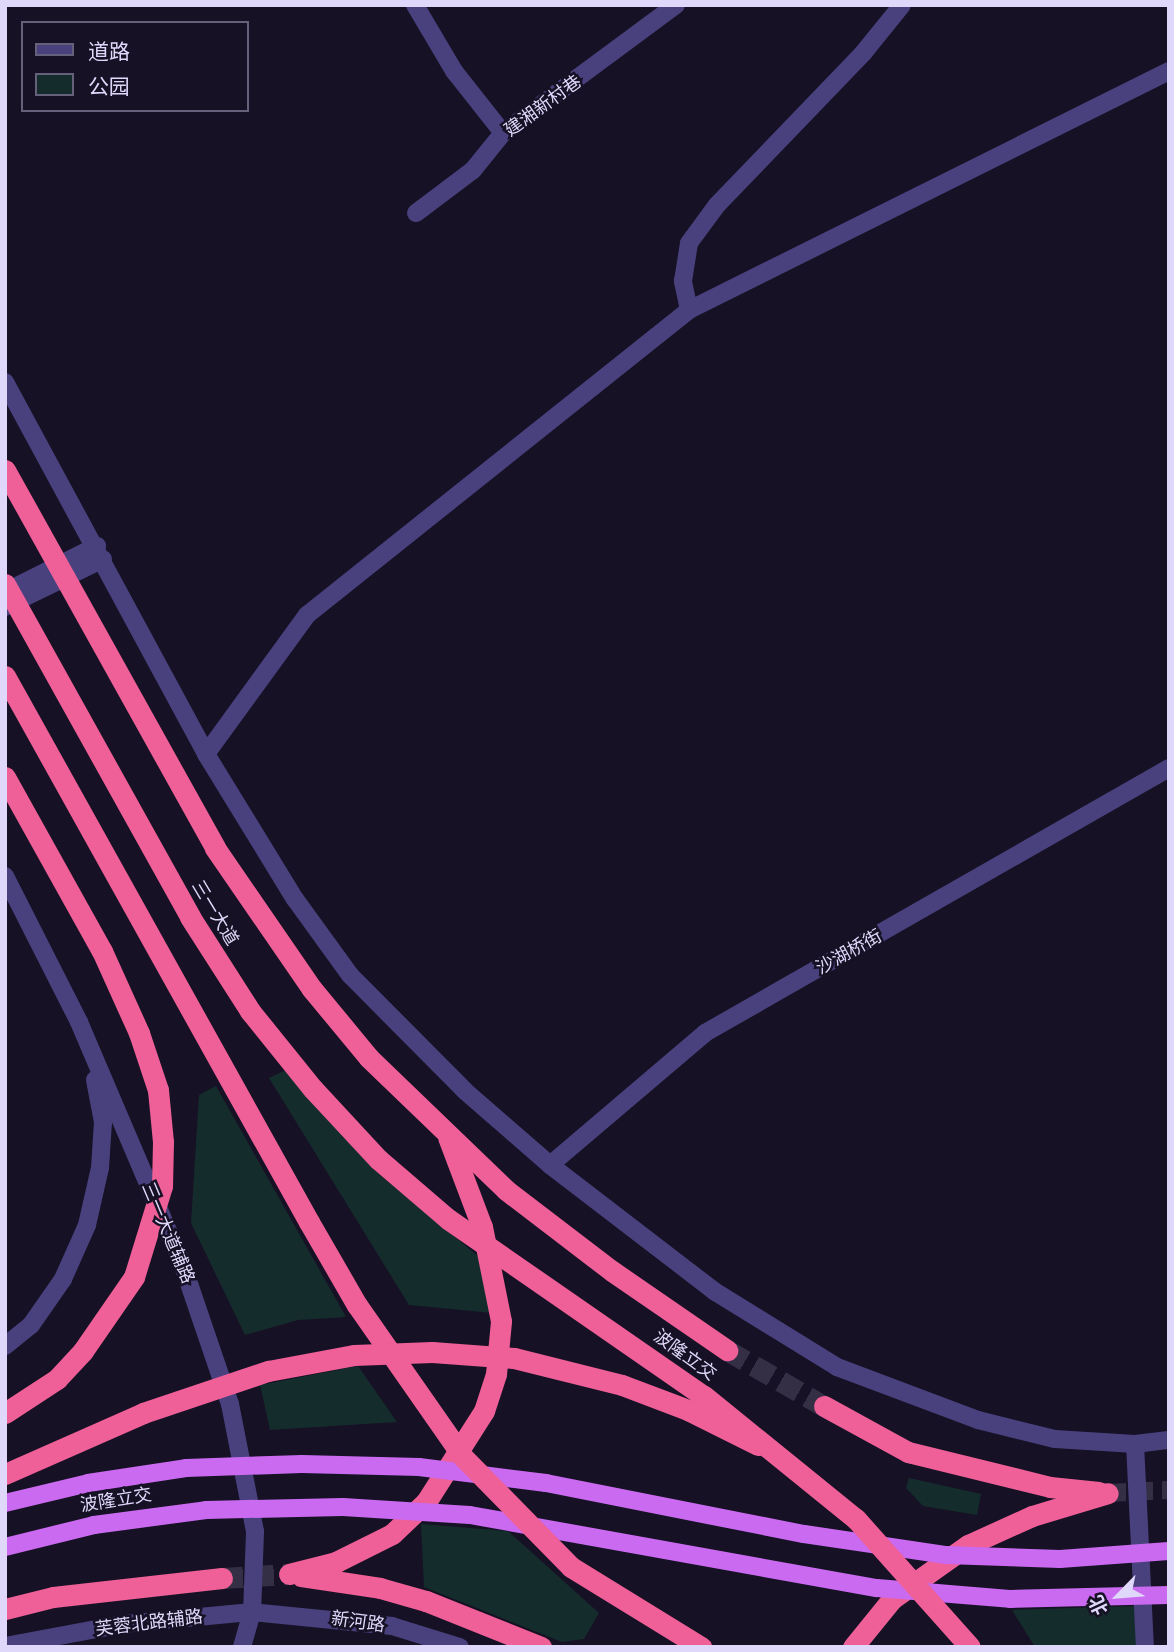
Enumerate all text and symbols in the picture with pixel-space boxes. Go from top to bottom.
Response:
legend [21,21,248,112]
text: 道路 [88,39,130,65]
street label: 建湘新村巷 [500,71,586,141]
text: 公园 [88,74,130,100]
street label: 三一大道 [187,877,243,949]
street label: 沙湖桥街 [812,925,886,979]
street label: 三一大道辅路 [137,1179,199,1287]
street label: 波隆立交 [650,1325,720,1385]
street label: 波隆立交 [79,1484,153,1516]
north arrow [1083,1561,1153,1631]
text: 北 [1084,1592,1113,1619]
street label: 芙蓉北路辅路 [94,1606,204,1640]
street label: 新河路 [330,1608,386,1636]

